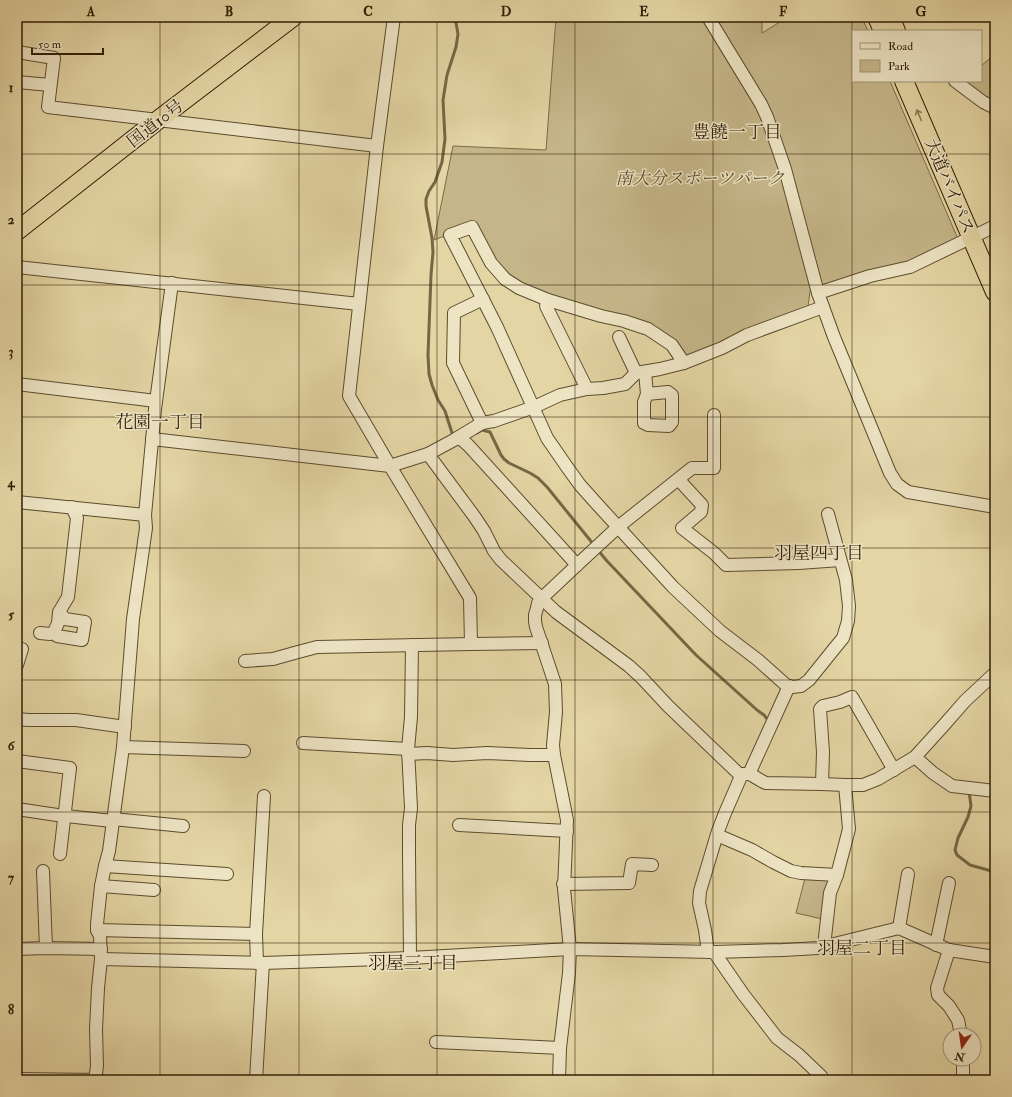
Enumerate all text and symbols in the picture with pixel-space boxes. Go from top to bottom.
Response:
text: A [86,4,96,20]
text: B [225,4,233,20]
text: C [363,4,373,20]
text: D [501,4,512,20]
text: E [639,4,649,20]
text: F [779,4,788,20]
text: G [916,4,927,20]
scale bar [32,30,103,56]
legend [852,30,982,82]
text: 50 m [38,37,62,52]
text: Road [888,39,913,54]
text: Park [888,59,910,74]
text: 1 [9,80,14,96]
street label: 国道10号 [123,95,188,152]
one-way arrow [914,109,922,121]
district label: 豊饒一丁目 [692,121,782,144]
street label: 大道バイパス [920,135,979,237]
park label: 南大分スポーツパーク [616,168,784,189]
text: 2 [8,212,15,228]
text: 3 [9,344,14,360]
district label: 花園一丁目 [115,411,205,434]
text: 4 [6,475,15,491]
district label: 羽屋四丁目 [774,542,864,565]
text: 5 [8,607,14,623]
text: 6 [8,738,16,754]
text: 7 [8,870,15,886]
district label: 羽屋二丁目 [817,937,907,960]
district label: 羽屋三丁目 [368,952,458,975]
text: 8 [8,1002,14,1018]
north arrow [942,1027,982,1067]
text: N [952,1049,967,1064]

